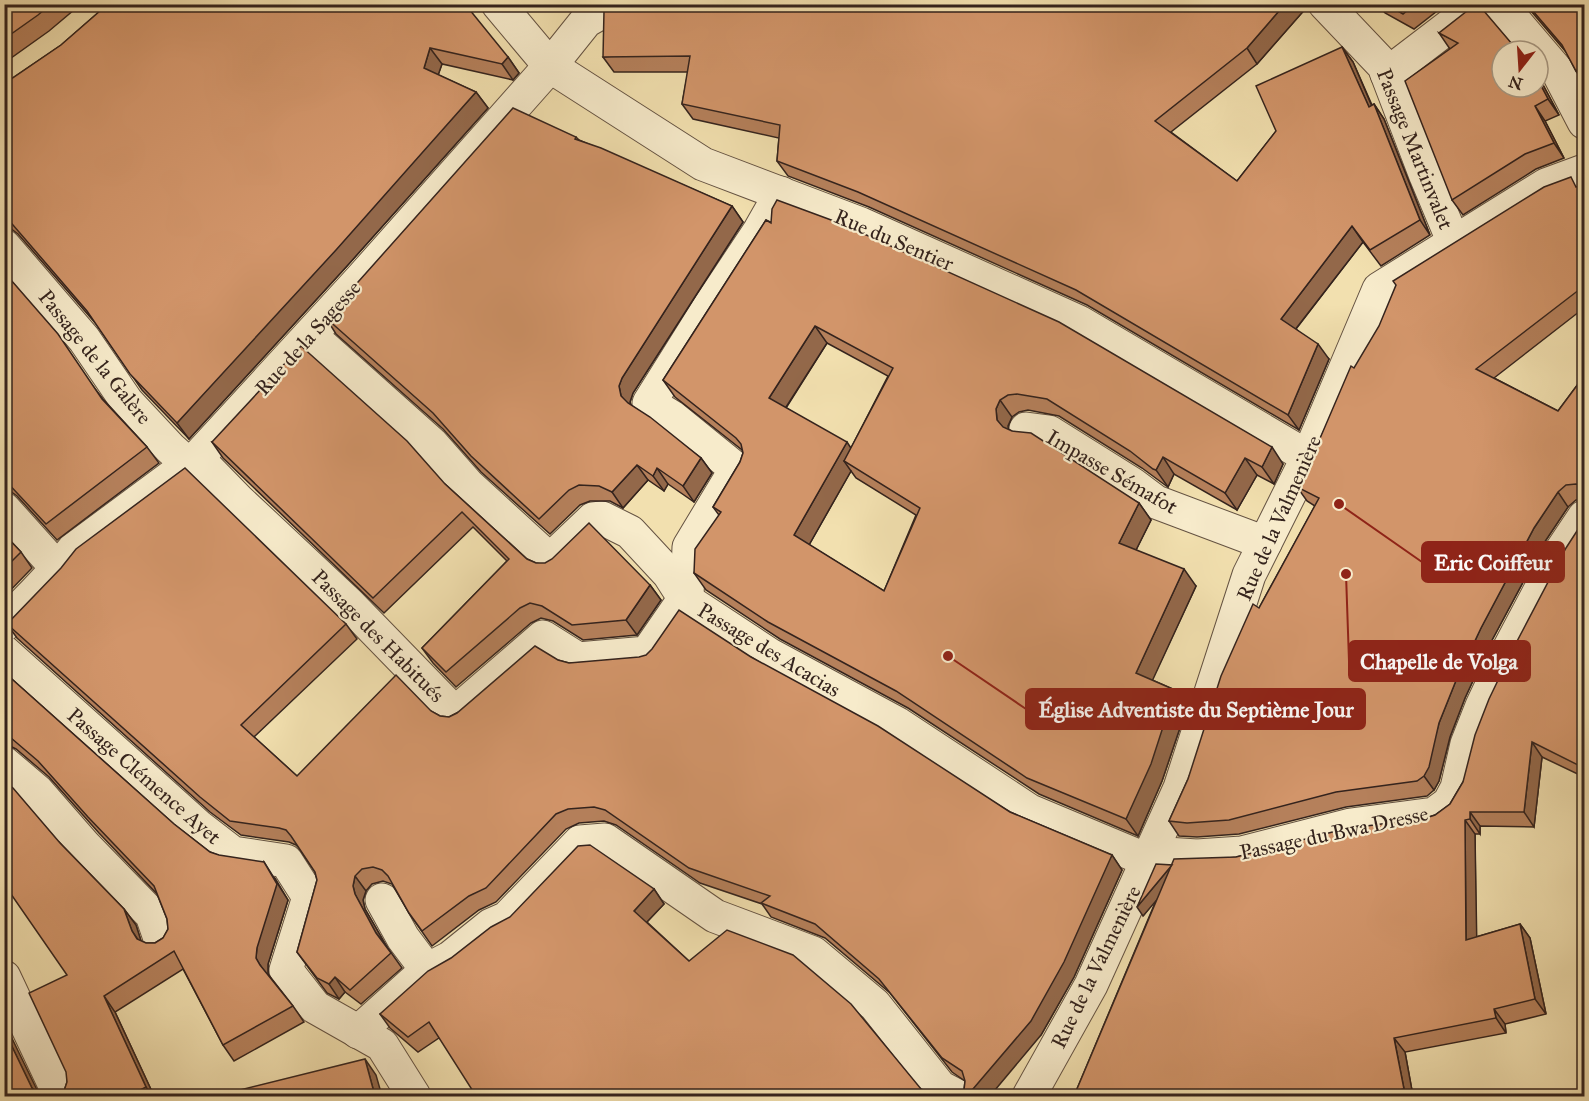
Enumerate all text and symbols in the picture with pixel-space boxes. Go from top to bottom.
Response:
north arrow [1490,39,1550,99]
street label: Passage Martinvalet [1371,65,1459,234]
text: N [1506,72,1525,94]
street label: Rue du Sentier [830,203,958,277]
street label: Rue de la Sagesse [250,275,367,401]
street label: Passage de la Galère [33,284,157,430]
street label: Impasse Sémafot [1042,424,1183,520]
street label: Rue de la Valmenière [1231,431,1327,605]
callout: Eric Coiffeur [1422,542,1564,582]
text: Eric Coiffeur [1434,549,1553,576]
street label: Passage des Habitués [306,564,450,708]
street label: Passage des Acacias [693,597,845,703]
callout: Chapelle de Volga [1349,641,1530,681]
text: Chapelle de Volga [1360,648,1519,675]
callout: Église Adventiste du Septième Jour [1026,689,1365,729]
text: Église Adventiste du Septième Jour [1038,696,1355,724]
street label: Passage Clémence Ayet [62,702,227,850]
street label: Passage du Bwa Dresse [1237,800,1431,866]
street label: Rue de la Valmenière [1045,881,1147,1053]

